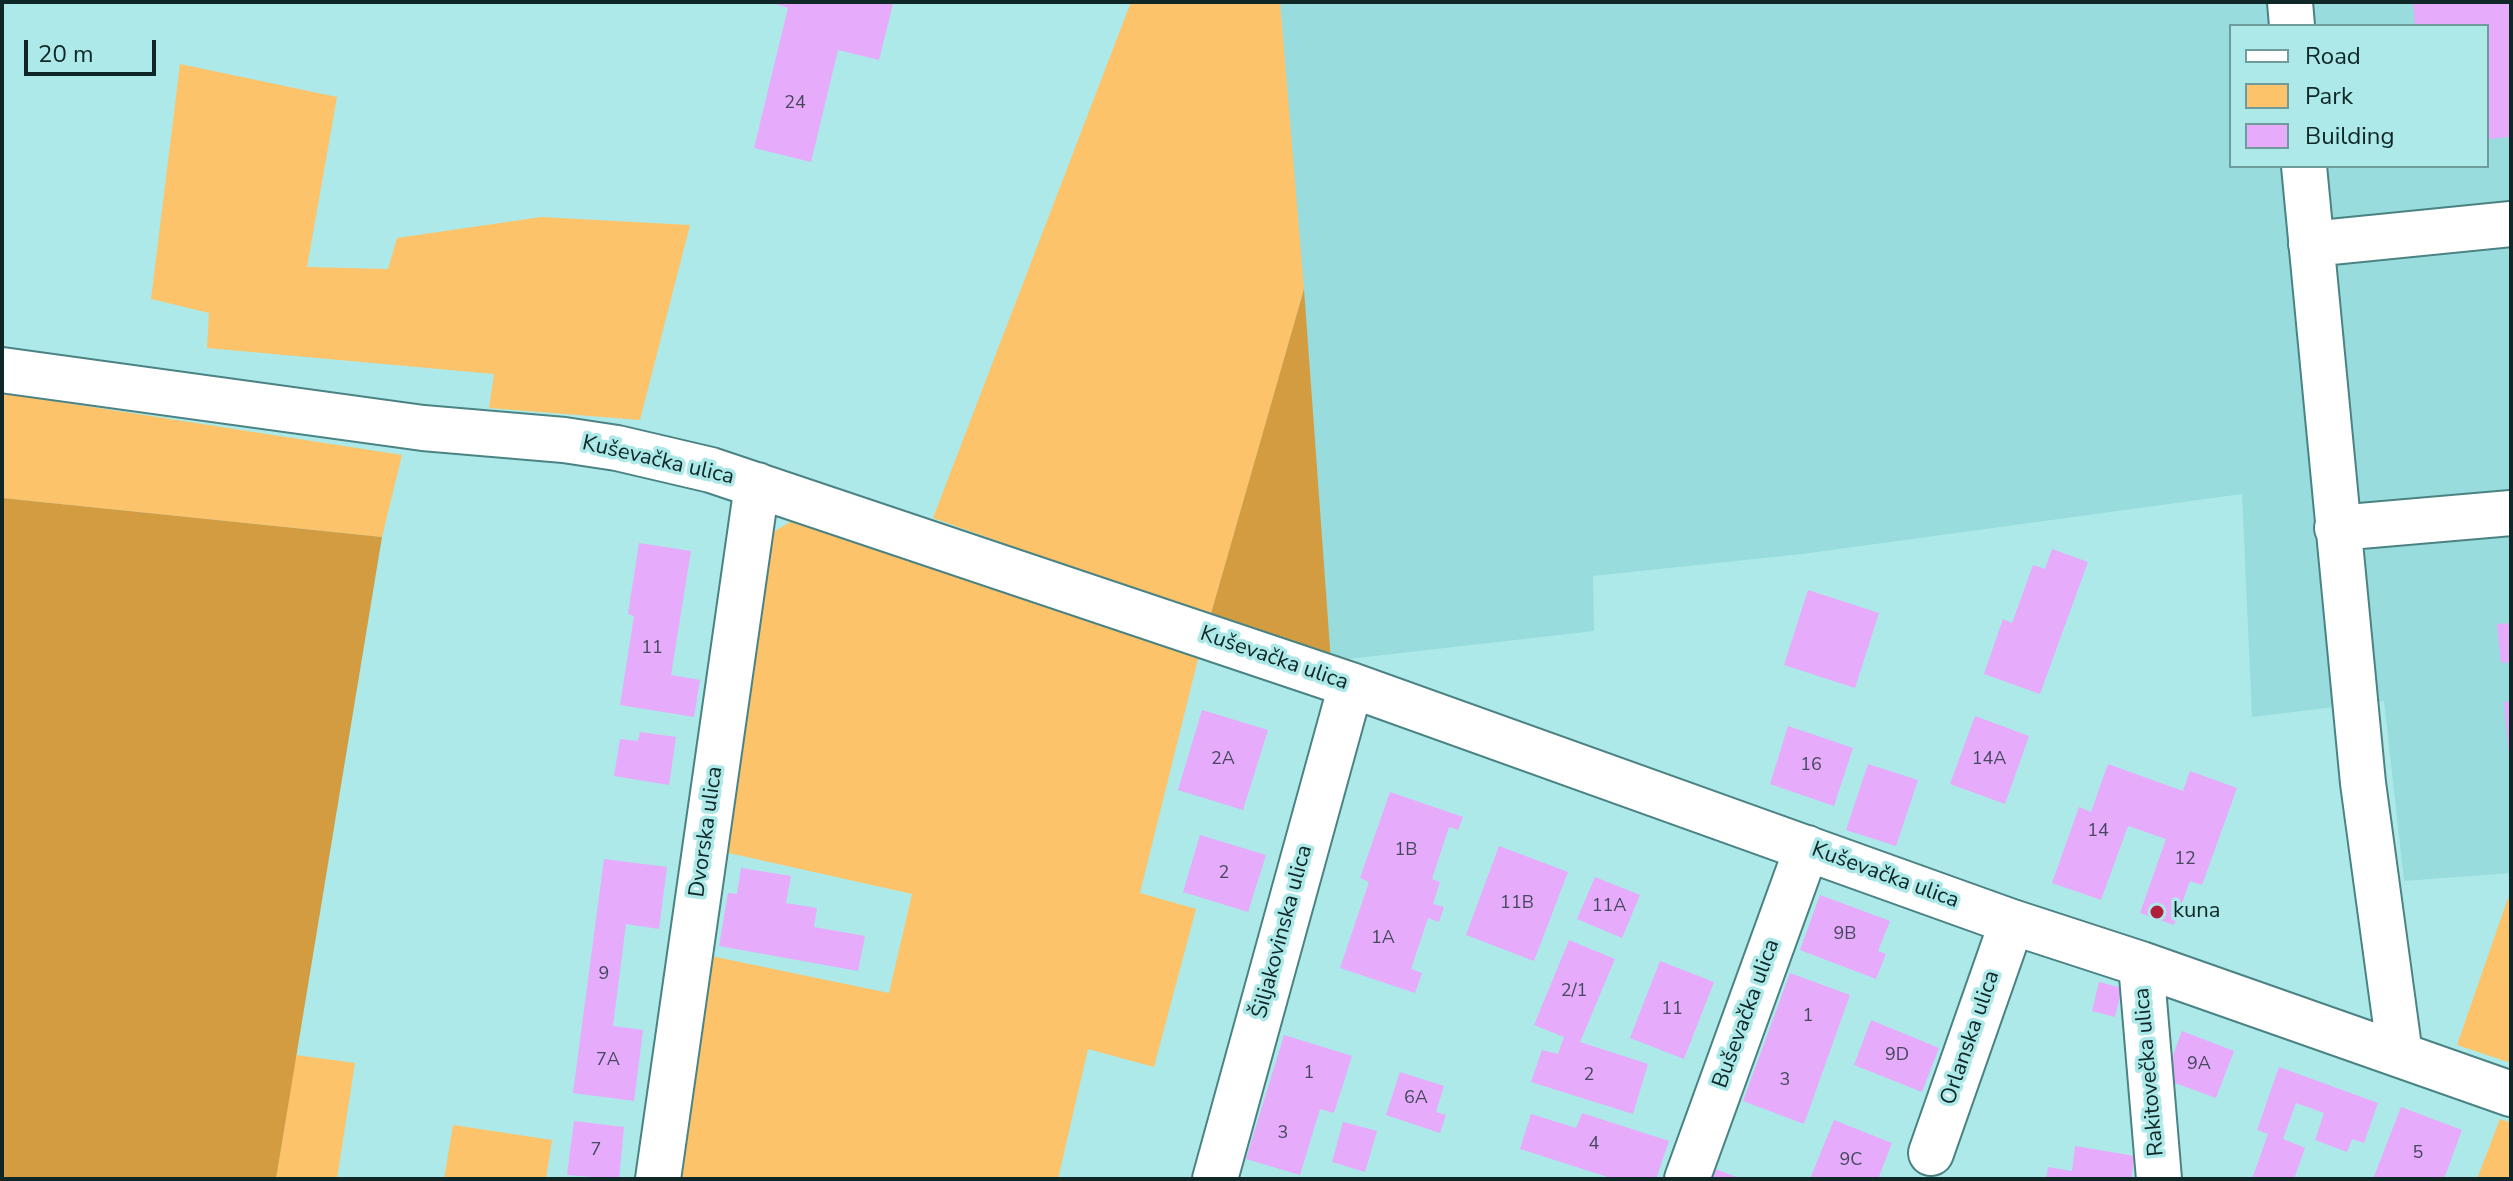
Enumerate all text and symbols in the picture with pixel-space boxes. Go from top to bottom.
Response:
scale bar [28,24,160,74]
legend [2229,24,2489,168]
text: 20 m [38,38,94,70]
text: Road [2305,40,2361,72]
text: Park [2305,80,2353,112]
house number: 24 [784,93,806,115]
text: Building [2305,120,2395,152]
street label: Kuševačka ulica [580,431,736,491]
street label: Kuševačka ulica [1196,621,1352,697]
house number: 11 [641,638,663,660]
house number: 2A [1211,749,1235,771]
house number: 14A [1972,749,2006,771]
house number: 16 [1800,755,1822,777]
street label: Dvorska ulica [685,765,729,899]
house number: 14 [2087,821,2109,843]
street label: Kuševačka ulica [1808,837,1962,915]
house number: 1B [1395,840,1417,862]
street label: Šiljakovinska ulica [1247,843,1319,1021]
house number: 12 [2174,849,2196,871]
house number: 2 [1219,863,1229,885]
house number: 11B [1500,893,1534,915]
house number: 11A [1592,896,1626,918]
place label: kuna [2173,899,2220,925]
marker: kuna [2148,903,2166,921]
house number: 9B [1834,924,1856,946]
house number: 1A [1371,928,1395,950]
street label: Buševačka ulica [1708,936,1786,1092]
house number: 9 [599,964,609,986]
street label: Orlanska ulica [1936,968,2006,1108]
house number: 2/1 [1561,981,1587,1003]
street label: Rakitovečka ulica [2129,987,2171,1157]
house number: 11 [1661,999,1683,1021]
house number: 1 [1803,1006,1813,1028]
house number: 9D [1885,1045,1909,1067]
house number: 7A [596,1050,620,1072]
house number: 9A [2187,1054,2211,1076]
house number: 1 [1304,1063,1314,1085]
house number: 2 [1584,1065,1594,1087]
house number: 3 [1780,1070,1790,1092]
house number: 6A [1404,1088,1428,1110]
house number: 3 [1278,1123,1288,1145]
house number: 4 [1589,1134,1599,1156]
house number: 7 [591,1140,601,1162]
house number: 5 [2413,1143,2423,1165]
house number: 9C [1840,1150,1862,1172]

